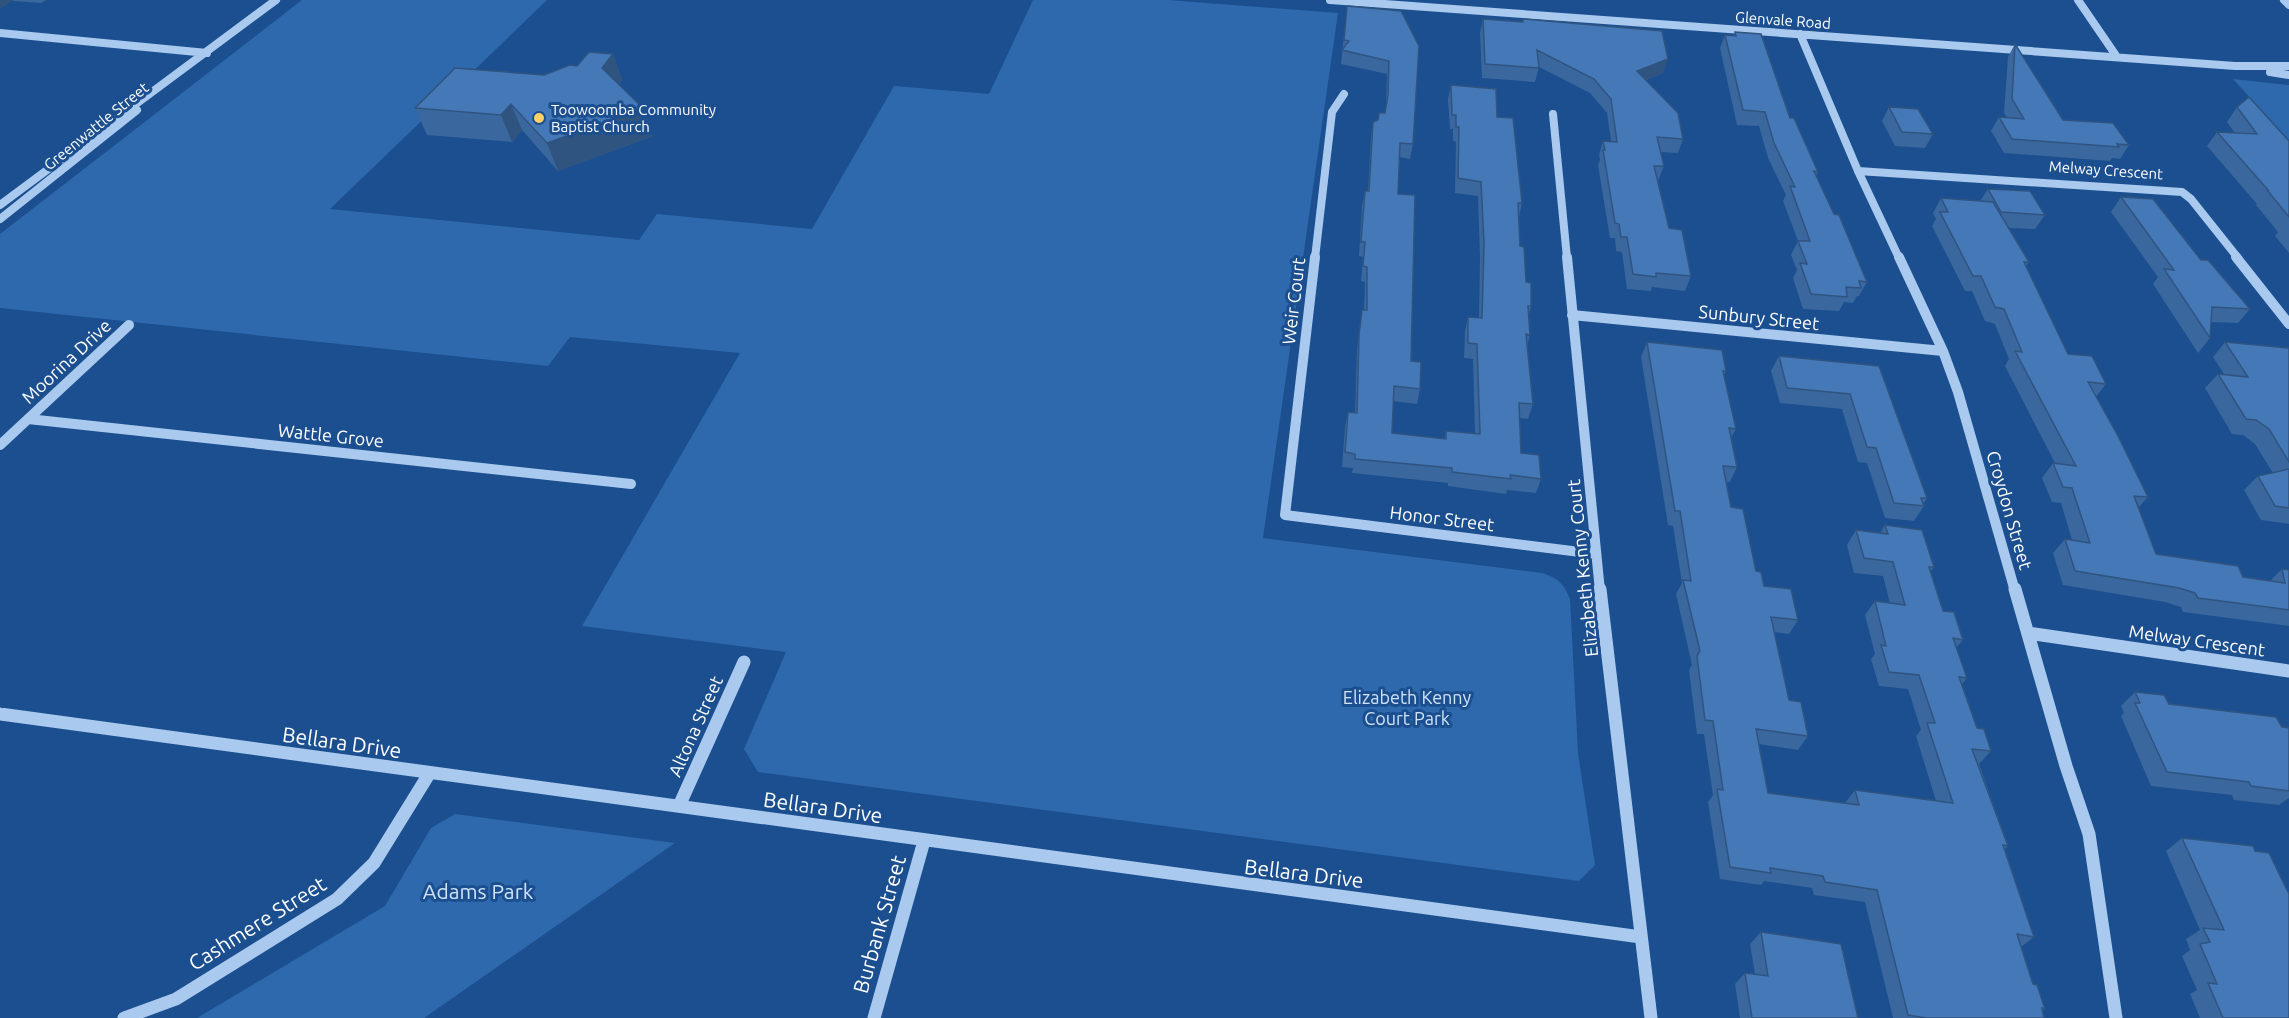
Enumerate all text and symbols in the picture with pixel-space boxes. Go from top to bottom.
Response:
street label: Glenvale Road [1735,8,1831,32]
street label: Greenwattle Street [40,79,152,173]
place label: Toowoomba Community Baptist Church [551,101,716,135]
marker: Toowoomba Community Baptist Church [532,111,546,125]
street label: Melway Crescent [2048,158,2164,182]
street label: Weir Court [1278,256,1308,346]
street label: Sunbury Street [1698,301,1820,333]
street label: Moorina Drive [17,315,115,407]
street label: Wattle Grove [277,419,385,451]
street label: Croydon Street [1983,448,2037,572]
street label: Elizabeth Kenny Court [1563,478,1601,658]
street label: Honor Street [1389,502,1495,534]
street label: Melway Crescent [2128,621,2266,659]
street label: Altona Street [664,673,726,779]
park label: Elizabeth Kenny Court Park [1343,687,1472,728]
street label: Bellara Drive [281,722,403,762]
street label: Bellara Drive [762,787,884,827]
street label: Burbank Street [848,852,910,996]
street label: Bellara Drive [1243,854,1365,892]
street label: Cashmere Street [184,871,330,975]
park label: Adams Park [423,879,534,903]

